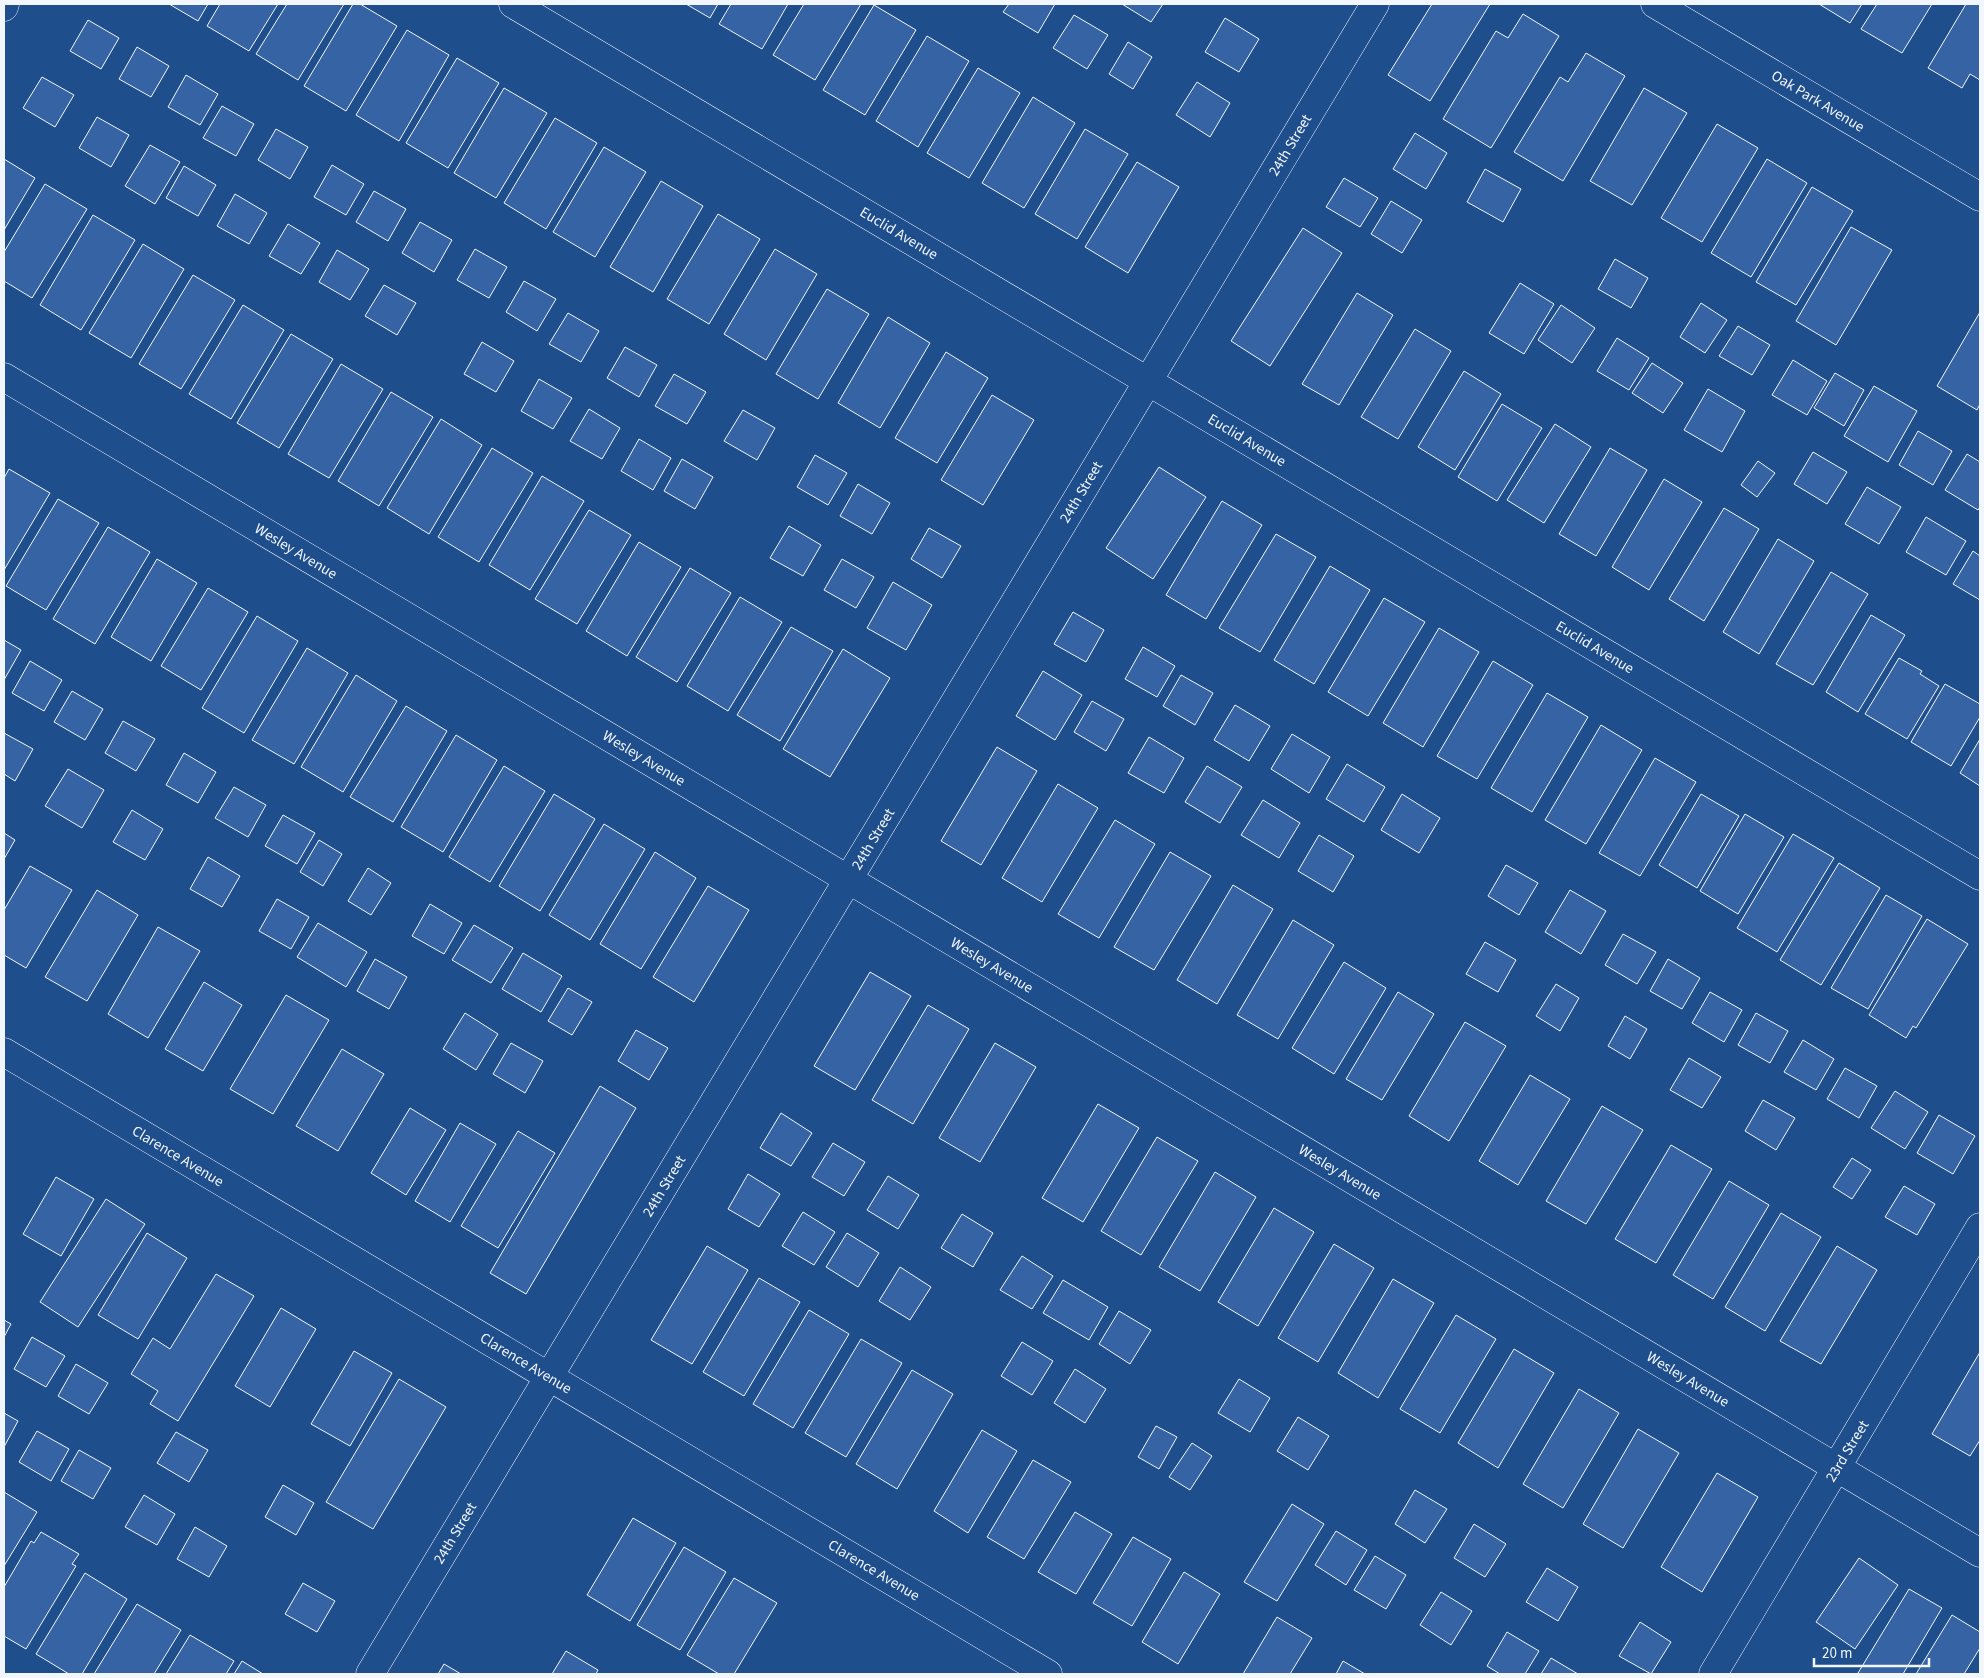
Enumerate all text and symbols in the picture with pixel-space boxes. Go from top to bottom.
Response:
street label: Oak Park Avenue [1767,65,1868,138]
street label: 24th Street [1264,110,1317,180]
street label: Euclid Avenue [856,202,942,265]
street label: Euclid Avenue [1204,409,1290,472]
street label: 24th Street [1055,457,1108,527]
street label: Wesley Avenue [250,518,341,584]
street label: Euclid Avenue [1552,616,1638,679]
street label: Wesley Avenue [598,725,689,791]
street label: 24th Street [847,804,900,874]
street label: Wesley Avenue [946,932,1037,998]
street label: Clarence Avenue [128,1121,228,1192]
street label: Wesley Avenue [1294,1139,1385,1205]
street label: 24th Street [638,1151,691,1221]
street label: Clarence Avenue [476,1328,576,1399]
street label: Wesley Avenue [1642,1346,1733,1412]
street label: 23rd Street [1821,1416,1874,1486]
street label: 24th Street [429,1498,482,1568]
street label: Clarence Avenue [824,1535,924,1606]
scale bar [1814,1636,1929,1668]
text: 20 m [1822,1643,1852,1664]

